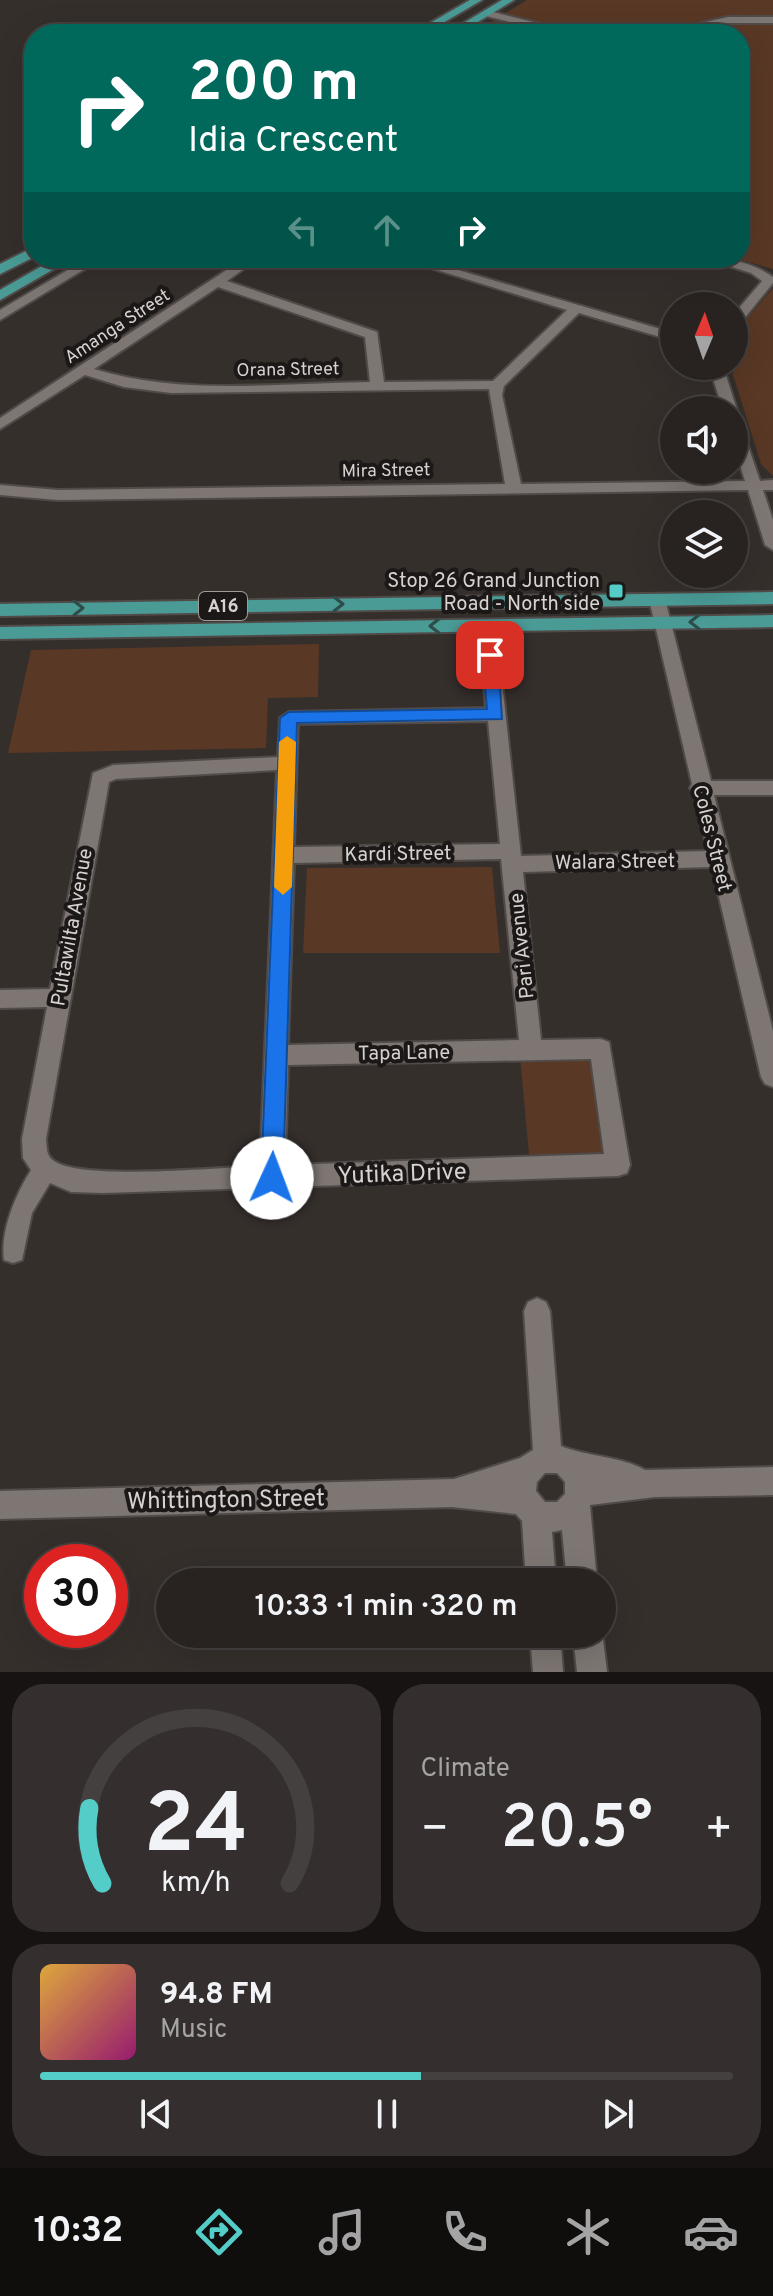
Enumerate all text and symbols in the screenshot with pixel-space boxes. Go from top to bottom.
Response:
text: 200 m [188,50,359,120]
icon: right [56,56,160,160]
text: Idia Crescent [188,119,398,165]
icon: left [281,208,325,252]
icon: ahead [365,208,409,252]
icon: right [449,208,493,252]
street label: Amanga Street [61,285,175,370]
north arrow [660,292,748,380]
map controls [660,292,748,588]
street label: Orana Street [236,358,340,383]
button: sound [660,396,748,484]
street label: Mira Street [341,459,431,484]
button: layers [660,500,748,588]
place label: Stop 26 Grand Junction Road - North side [387,569,600,618]
marker: Stop 26 Grand Junction Road - North side [607,582,625,600]
road number: A16 [199,592,247,620]
one-way arrow [332,596,345,613]
one-way arrow [72,600,85,617]
one-way arrow [688,614,701,631]
one-way arrow [428,617,441,635]
pin [456,621,524,689]
icon: arrive [468,633,512,677]
street label: Coles Street [685,782,737,895]
street label: Kardi Street [344,841,452,869]
street label: Pultawilta Avenue [46,846,100,1008]
street label: Walara Street [555,849,676,877]
street label: Pari Avenue [504,891,541,1000]
street label: Tapa Lane [358,1040,450,1068]
position arrow [230,1136,314,1220]
street label: Yutika Drive [337,1158,467,1192]
street label: Whittington Street [127,1484,325,1518]
speed limit sign: 30 [24,1544,128,1648]
text: 10:33 · 1 min · 320 m [254,1589,518,1626]
text: Climate [421,1753,510,1786]
text: 24 [144,1777,248,1882]
text: 20.5° [501,1793,653,1869]
text: − [421,1803,449,1859]
text: + [705,1803,733,1859]
text: km/h [162,1866,231,1902]
text: 94.8 FM [160,1977,273,2014]
text: Music [160,2014,227,2047]
icon: previous [134,2092,178,2136]
icon: pause [365,2092,409,2136]
icon: next [596,2092,640,2136]
icon: directions [191,2204,247,2260]
icon: music [314,2204,370,2260]
icon: phone [437,2204,493,2260]
icon: climate [560,2204,616,2260]
icon: car [683,2204,739,2260]
text: 10:32 [34,2209,123,2255]

